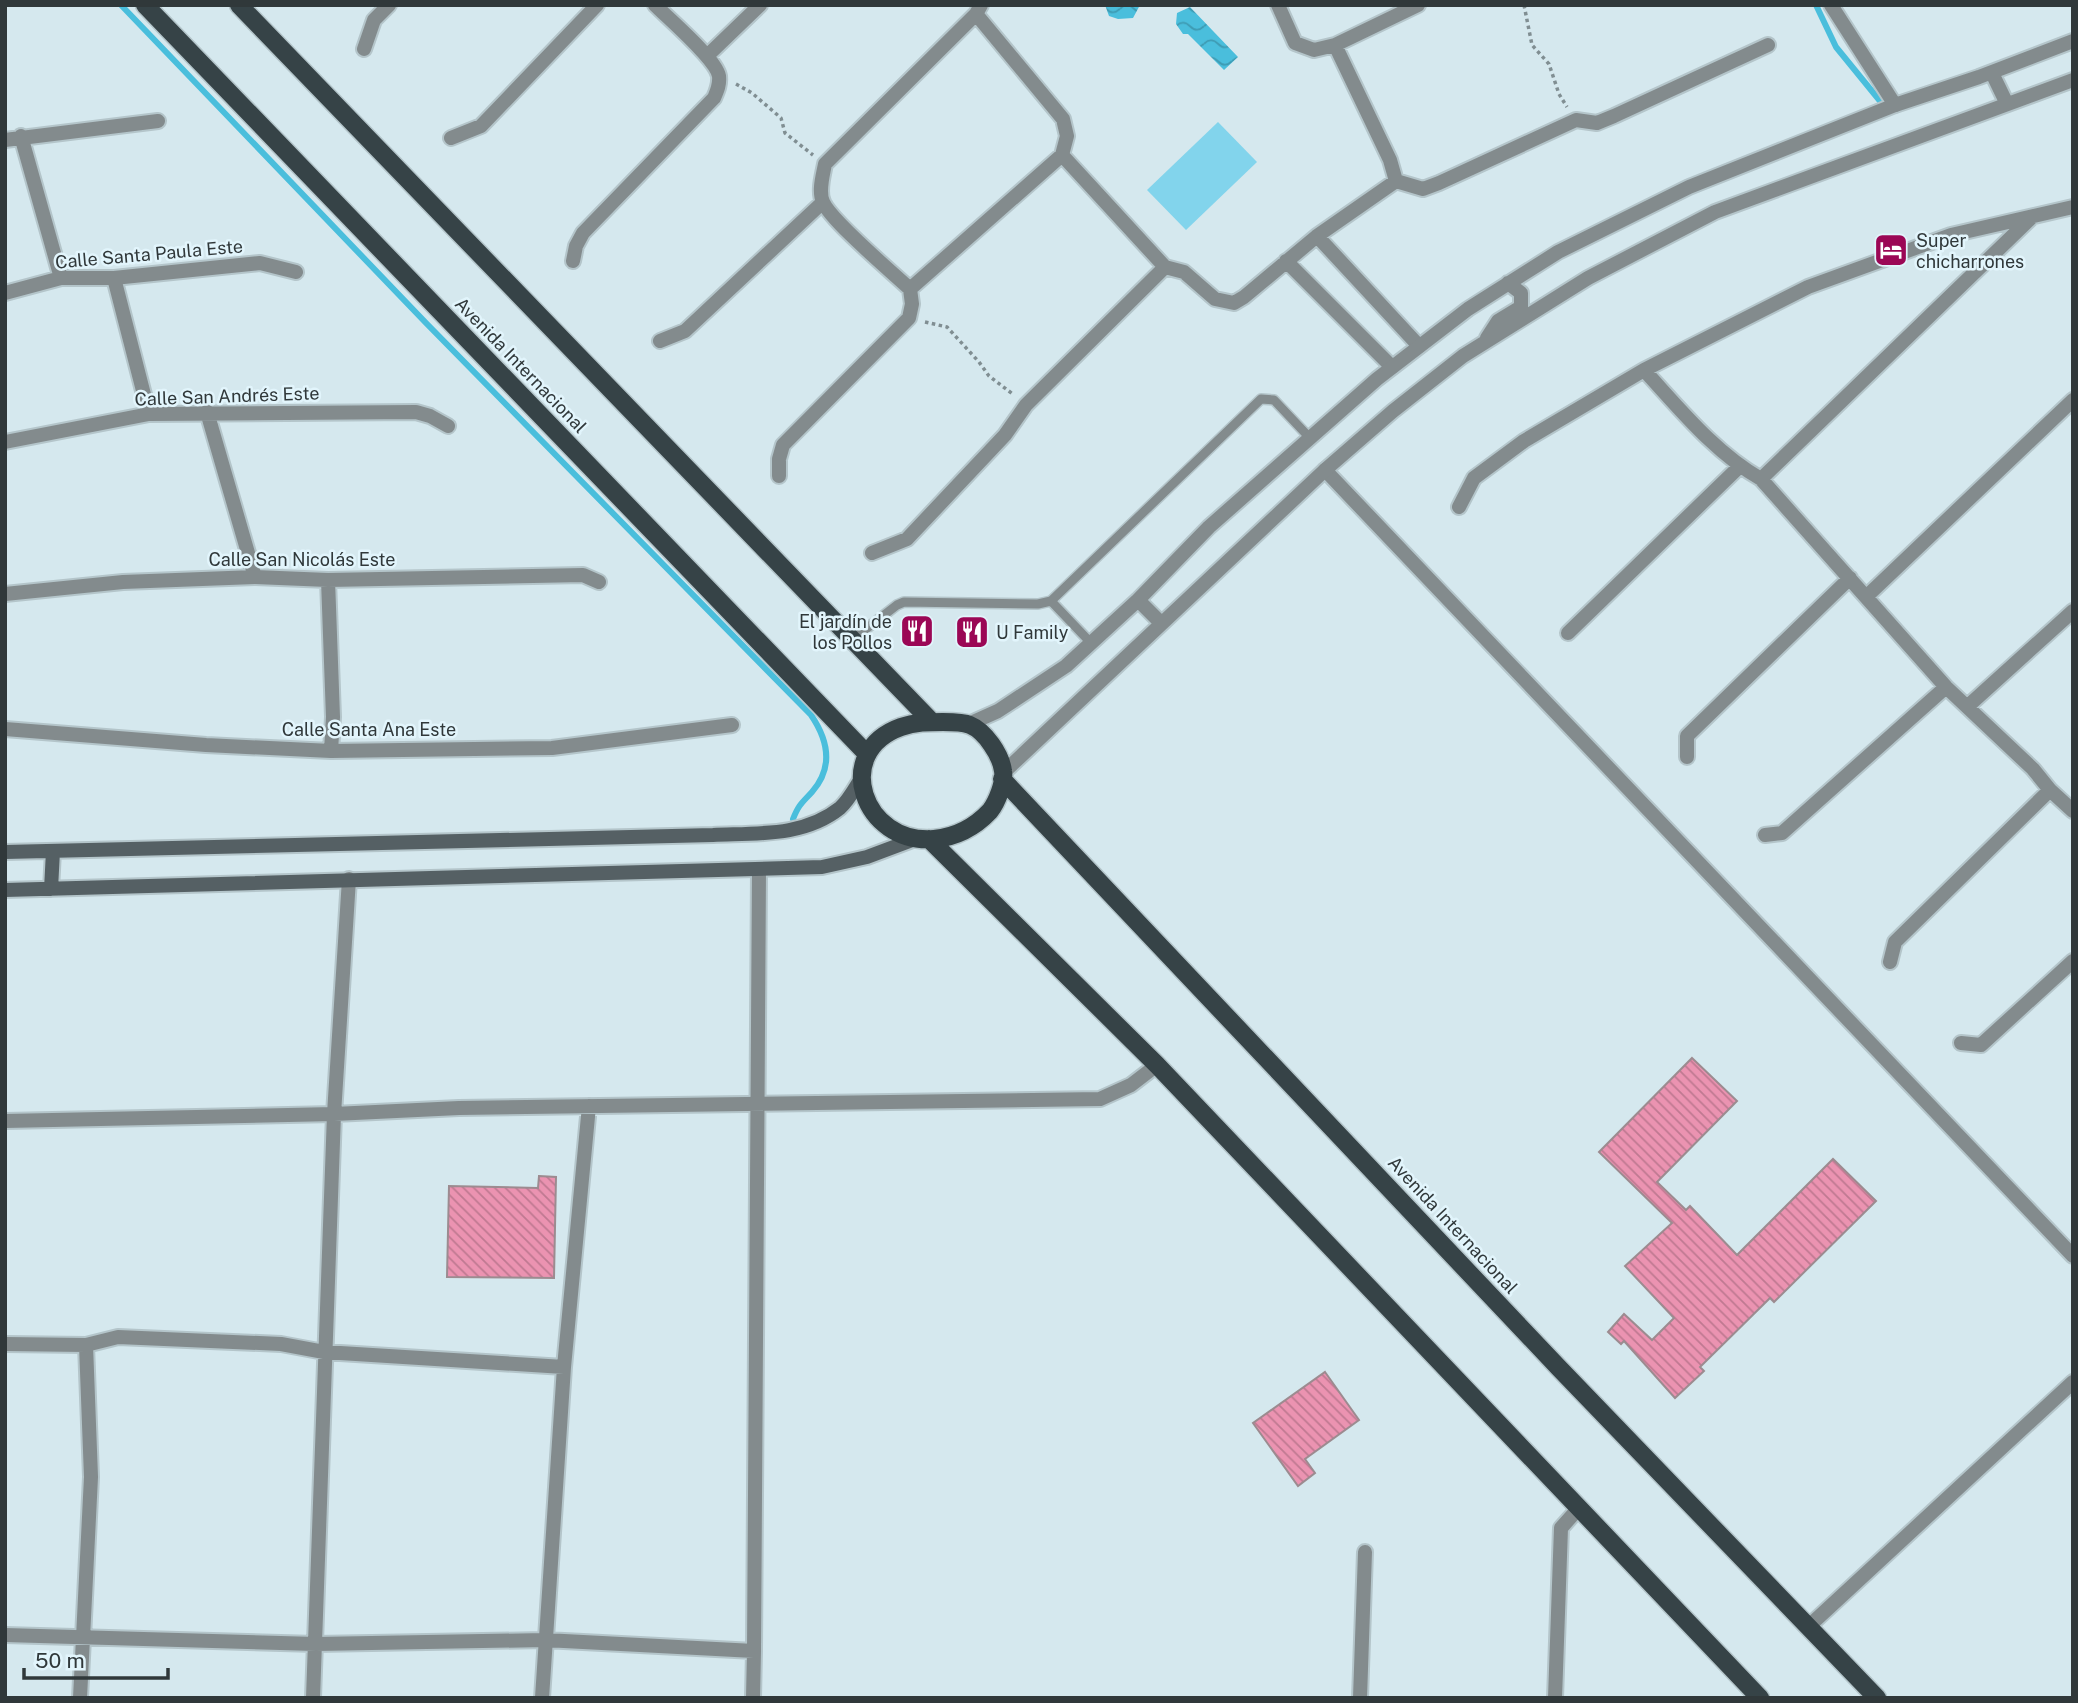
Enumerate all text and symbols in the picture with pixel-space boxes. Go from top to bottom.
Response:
place label: Super chicharrones [1916,230,2024,272]
hotel icon: Super chicharrones [1872,231,1910,269]
street label: Calle Santa Paula Este [54,235,244,273]
street label: Avenida Internacional [451,293,591,437]
street label: Calle San Andrés Este [134,382,320,410]
street label: Calle San Nicolás Este [208,549,396,570]
place label: El jardín de los Pollos [799,611,892,653]
restaurant icon: El jardín de los Pollos [898,612,936,650]
restaurant icon: U Family [953,613,991,651]
place label: U Family [996,622,1069,643]
street label: Calle Santa Ana Este [282,719,456,740]
street label: Avenida Internacional [1384,1152,1522,1298]
scale bar [24,1636,168,1680]
text: 50 m [35,1648,85,1673]

